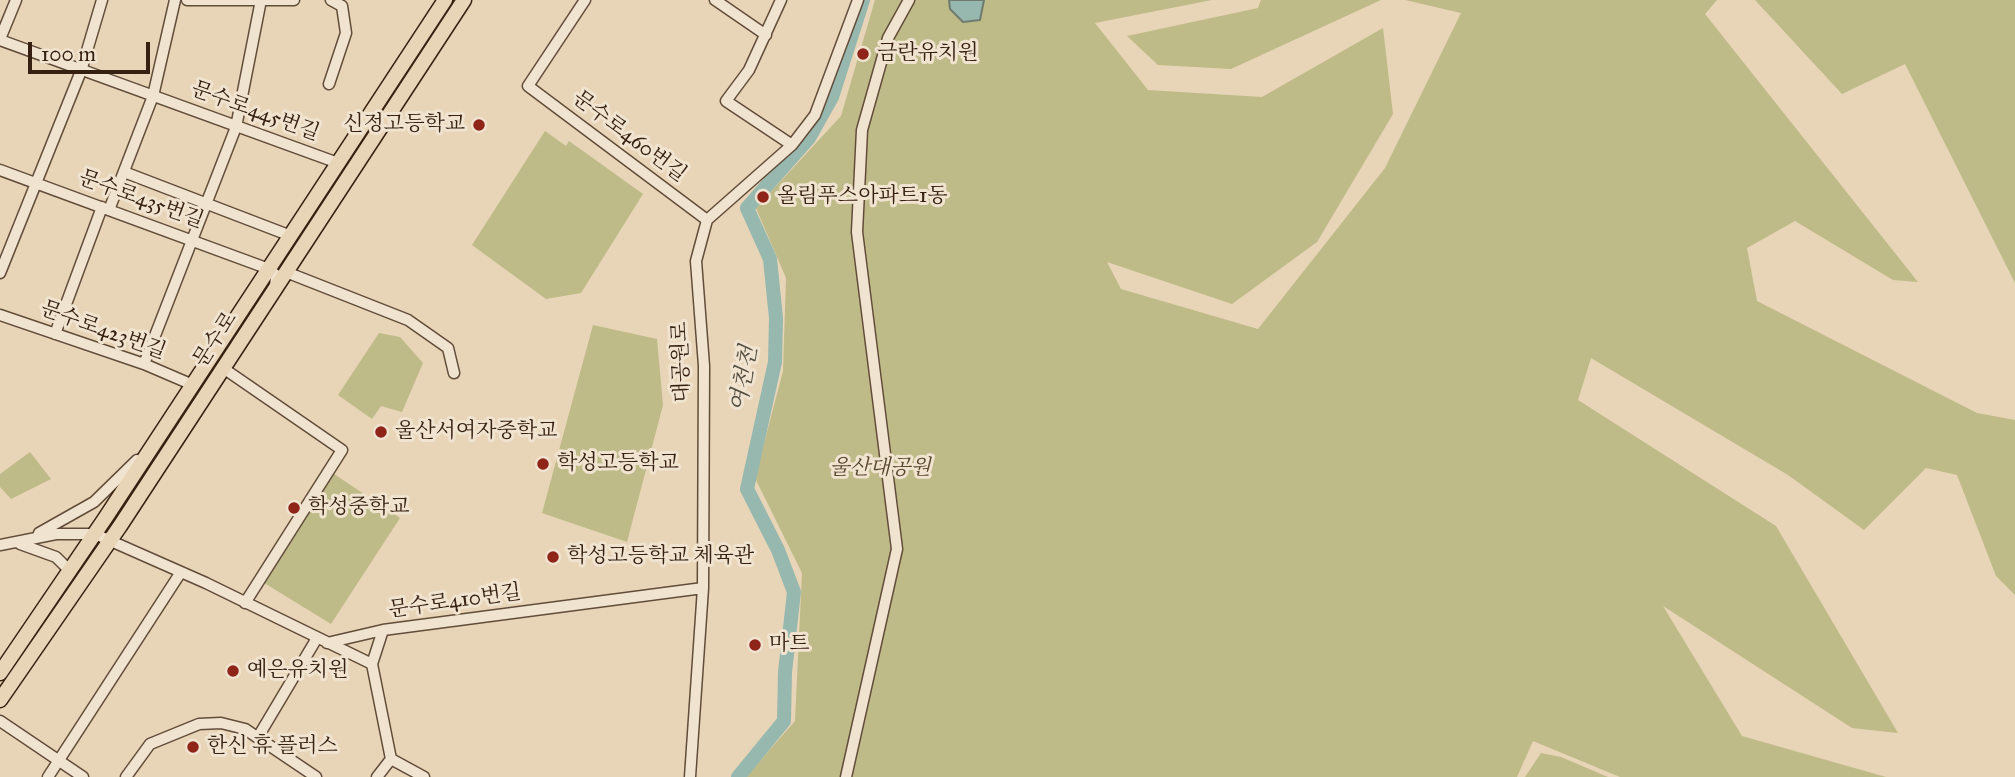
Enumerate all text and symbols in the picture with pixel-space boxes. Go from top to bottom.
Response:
scale bar [32,28,154,72]
text: 100 m [41,41,96,67]
place label: 금란유치원 [877,41,978,67]
marker: 금란유치원 [855,46,871,62]
street label: 문수로445번길 [187,77,323,147]
street label: 문수로460번길 [567,86,691,188]
place label: 신정고등학교 [343,112,465,138]
marker: 신정고등학교 [471,117,487,133]
street label: 문수로435번길 [75,166,207,234]
place label: 올림푸스아파트1동 [777,184,948,210]
marker: 올림푸스아파트1동 [755,189,771,205]
street label: 문수로423번길 [37,297,169,365]
street label: 문수로 [189,308,243,372]
street label: 대공원로 [668,321,696,403]
water label: 여천천 [726,344,764,414]
place label: 울산서여자중학교 [395,419,557,445]
marker: 울산서여자중학교 [373,424,389,440]
place label: 학성고등학교 [557,451,679,477]
marker: 학성고등학교 [535,456,551,472]
park label: 울산대공원 [829,456,931,482]
place label: 학성중학교 [308,495,409,521]
marker: 학성중학교 [286,500,302,516]
place label: 학성고등학교 체육관 [567,544,754,570]
marker: 학성고등학교 체육관 [545,549,561,565]
street label: 문수로410번길 [387,580,523,624]
place label: 마트 [769,632,810,658]
marker: 마트 [747,637,763,653]
place label: 예은유치원 [247,658,348,684]
marker: 예은유치원 [225,663,241,679]
place label: 한신 휴 플러스 [207,734,338,760]
marker: 한신 휴 플러스 [185,739,201,755]

